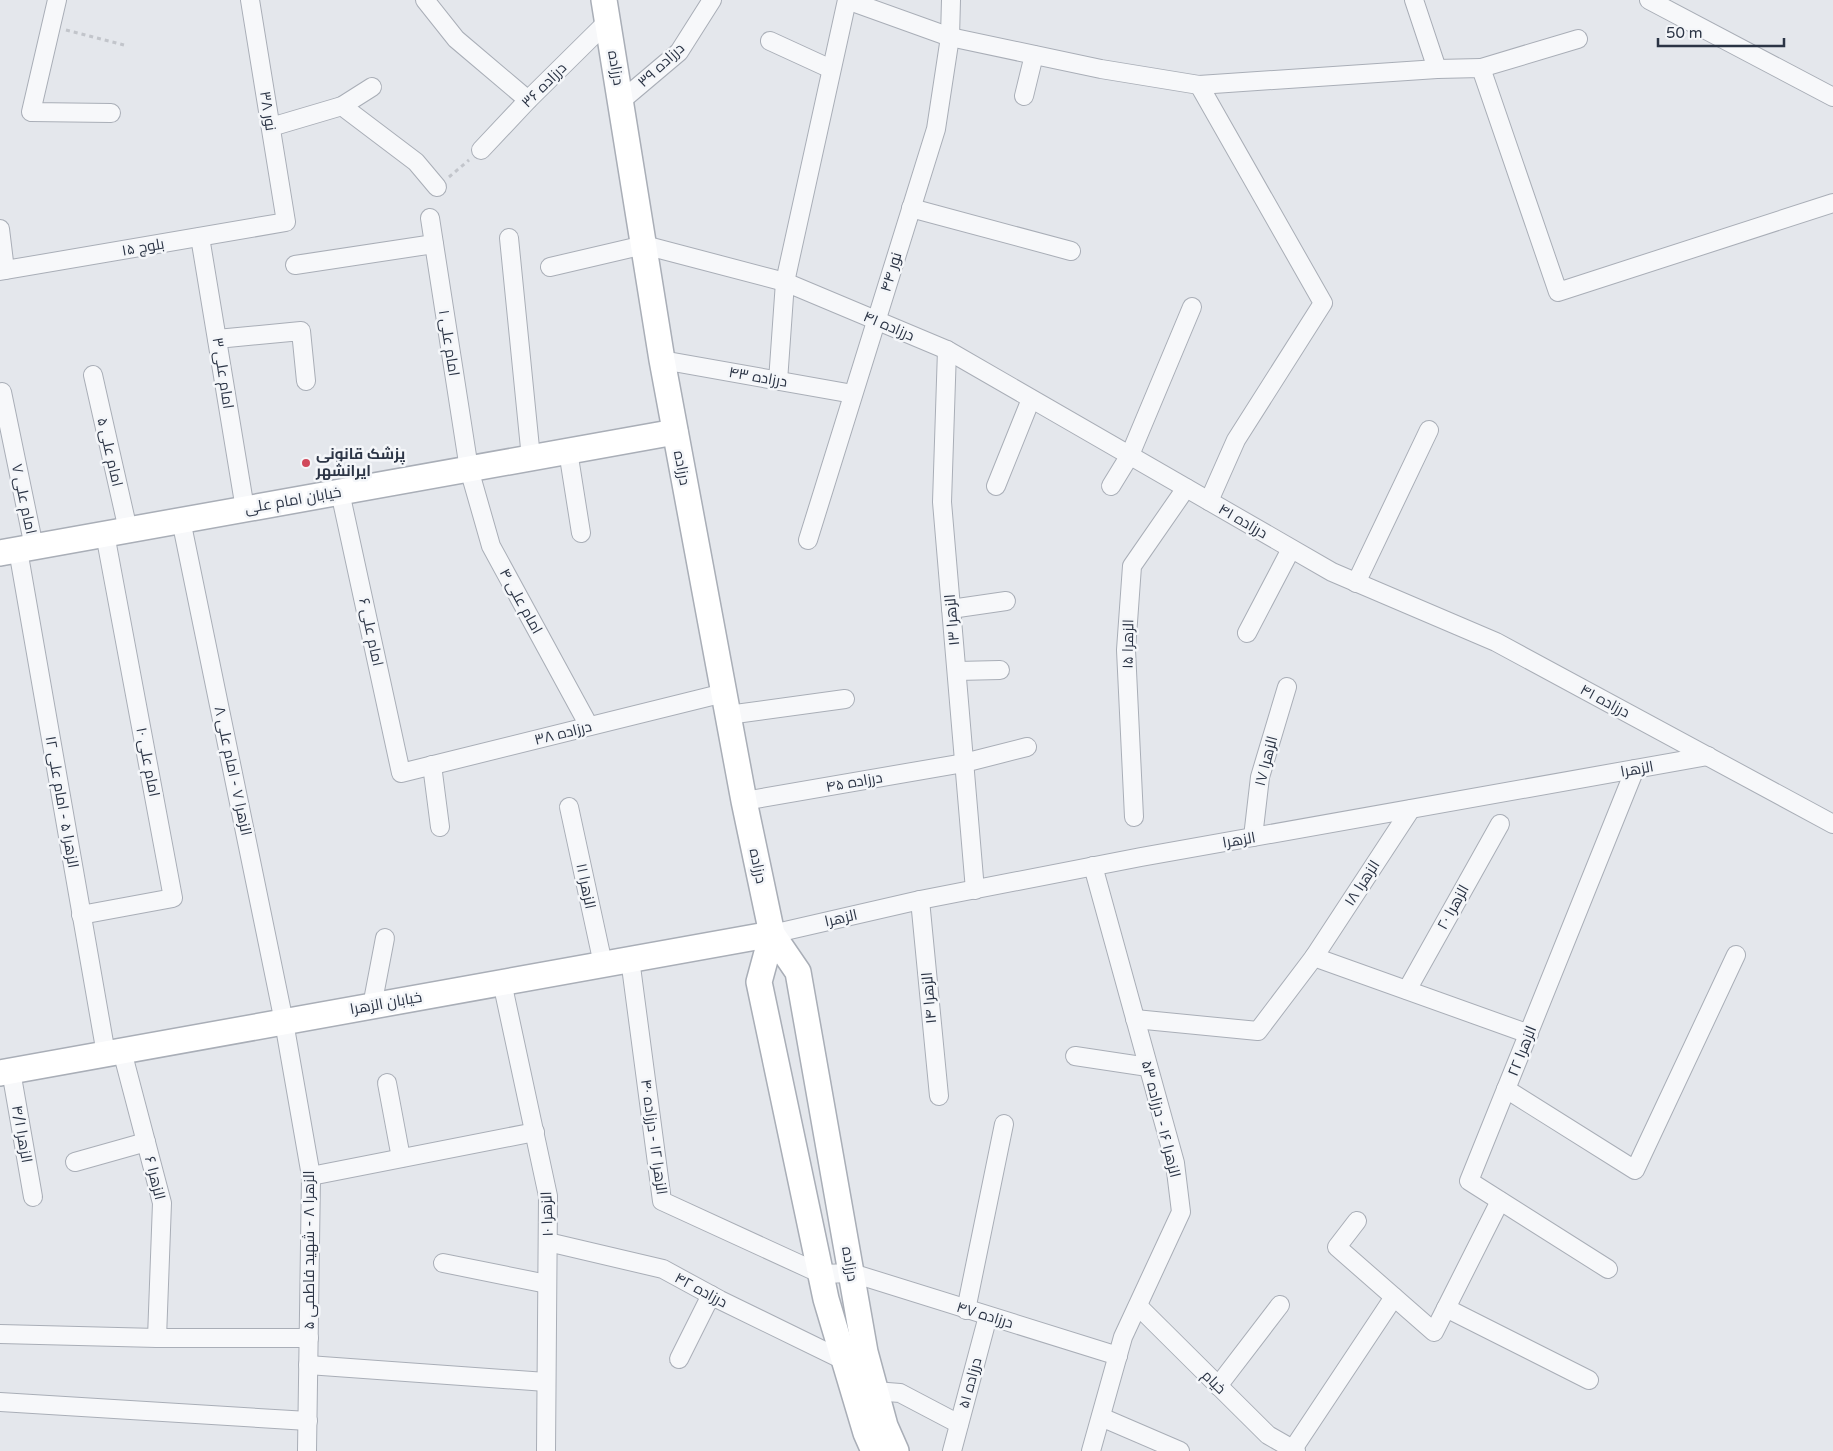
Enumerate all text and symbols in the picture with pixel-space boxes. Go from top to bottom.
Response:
scale bar [1658,15,1784,47]
text: 50 m [1666,24,1703,42]
street label: درزاده ۳۹ [634,39,688,91]
street label: درزاده [604,49,628,87]
street label: درزاده ۳۶ [518,59,570,111]
street label: نور ۳۸ [256,90,280,132]
street label: بلوچ ۱۵ [120,234,166,262]
street label: نور ۴۴ [876,250,906,294]
street label: درزاده ۴۱ [861,307,917,345]
street label: امام علی ۱ [434,309,463,377]
street label: امام علی ۳ [207,336,238,410]
street label: درزاده ۴۳ [727,363,789,391]
street label: امام علی ۵ [92,416,127,488]
place label: پزشک قانونی ایرانشهر [315,445,406,480]
street label: درزاده [670,449,694,487]
marker: پزشک قانونی ایرانشهر [300,457,312,469]
street label: امام علی ۷ [7,462,40,536]
street label: خیابان امام علی [243,483,343,518]
street label: درزاده ۴۱ [1215,500,1271,542]
street label: امام علی ۴ [495,565,546,637]
street label: الزهرا ۱۳ [941,593,963,647]
street label: امام علی ۶ [354,596,387,668]
street label: الزهرا ۱۵ [1119,619,1137,669]
street label: درزاده ۴۱ [1577,680,1633,722]
street label: الزهرا ۷ - امام علی ۸ [210,705,255,838]
street label: درزاده ۳۸ [532,717,594,749]
street label: امام علی ۱۰ [131,726,164,798]
street label: الزهرا ۱۷ [1251,734,1281,788]
street label: الزهرا ۵ - امام علی ۱۲ [41,735,82,870]
street label: الزهرا [1619,757,1655,781]
street label: درزاده ۴۵ [824,768,884,796]
street label: الزهرا [1221,828,1257,852]
street label: درزاده [746,847,770,885]
street label: الزهرا ۱۸ [1341,857,1383,909]
street label: الزهرا ۱۱ [572,861,600,911]
street label: الزهرا ۲۰ [1433,881,1473,933]
street label: الزهرا [823,906,859,930]
street label: الزهرا ۱۴ [918,971,940,1025]
street label: خیابان الزهرا [349,988,423,1019]
street label: الزهرا ۲۲ [1504,1023,1540,1079]
street label: الزهرا ۱۶ - درزاده ۵۳ [1138,1059,1184,1179]
street label: الزهرا ۱۲ - درزاده ۴۰ [637,1078,671,1196]
street label: الزهرا ۴/۱ [8,1104,36,1164]
street label: الزهرا ۶ [141,1154,169,1202]
street label: الزهرا ۸ - شهید فاطمی ۵ [300,1170,319,1330]
street label: الزهرا ۱۰ [537,1191,557,1237]
street label: درزاده [838,1245,862,1283]
street label: درزاده ۴۲ [672,1269,730,1311]
street label: درزاده ۴۷ [954,1298,1016,1332]
street label: درزاده ۵۱ [955,1356,985,1410]
street label: خیام [1198,1366,1230,1398]

